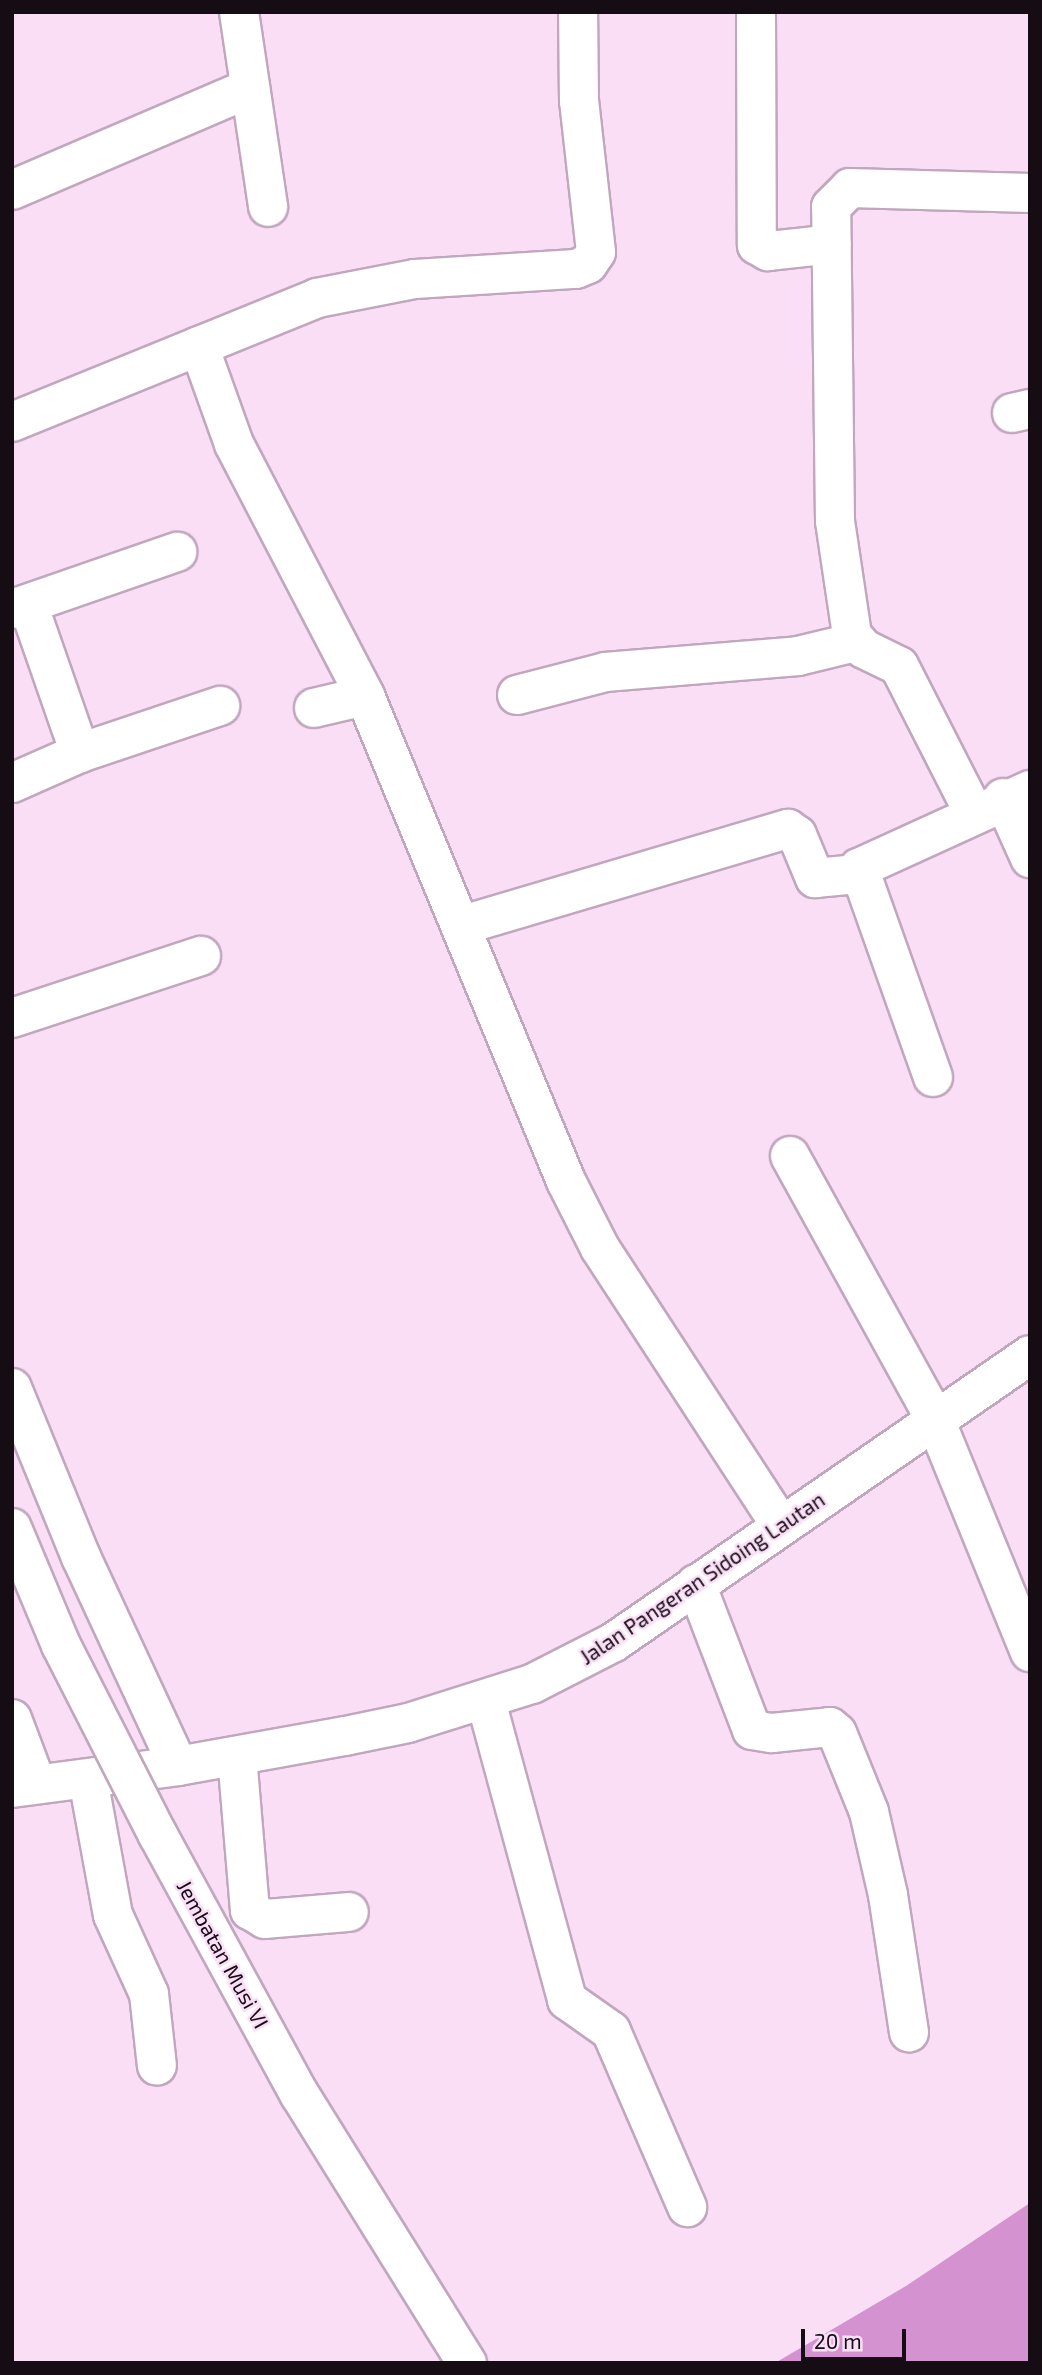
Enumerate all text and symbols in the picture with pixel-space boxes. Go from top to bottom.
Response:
street label: Jalan Pangeran Sidoing Lautan [575,1487,829,1669]
street label: Jembatan Musi VI [172,1875,274,2033]
scale bar [804,2316,909,2360]
text: 20 m [814,2328,862,2353]

